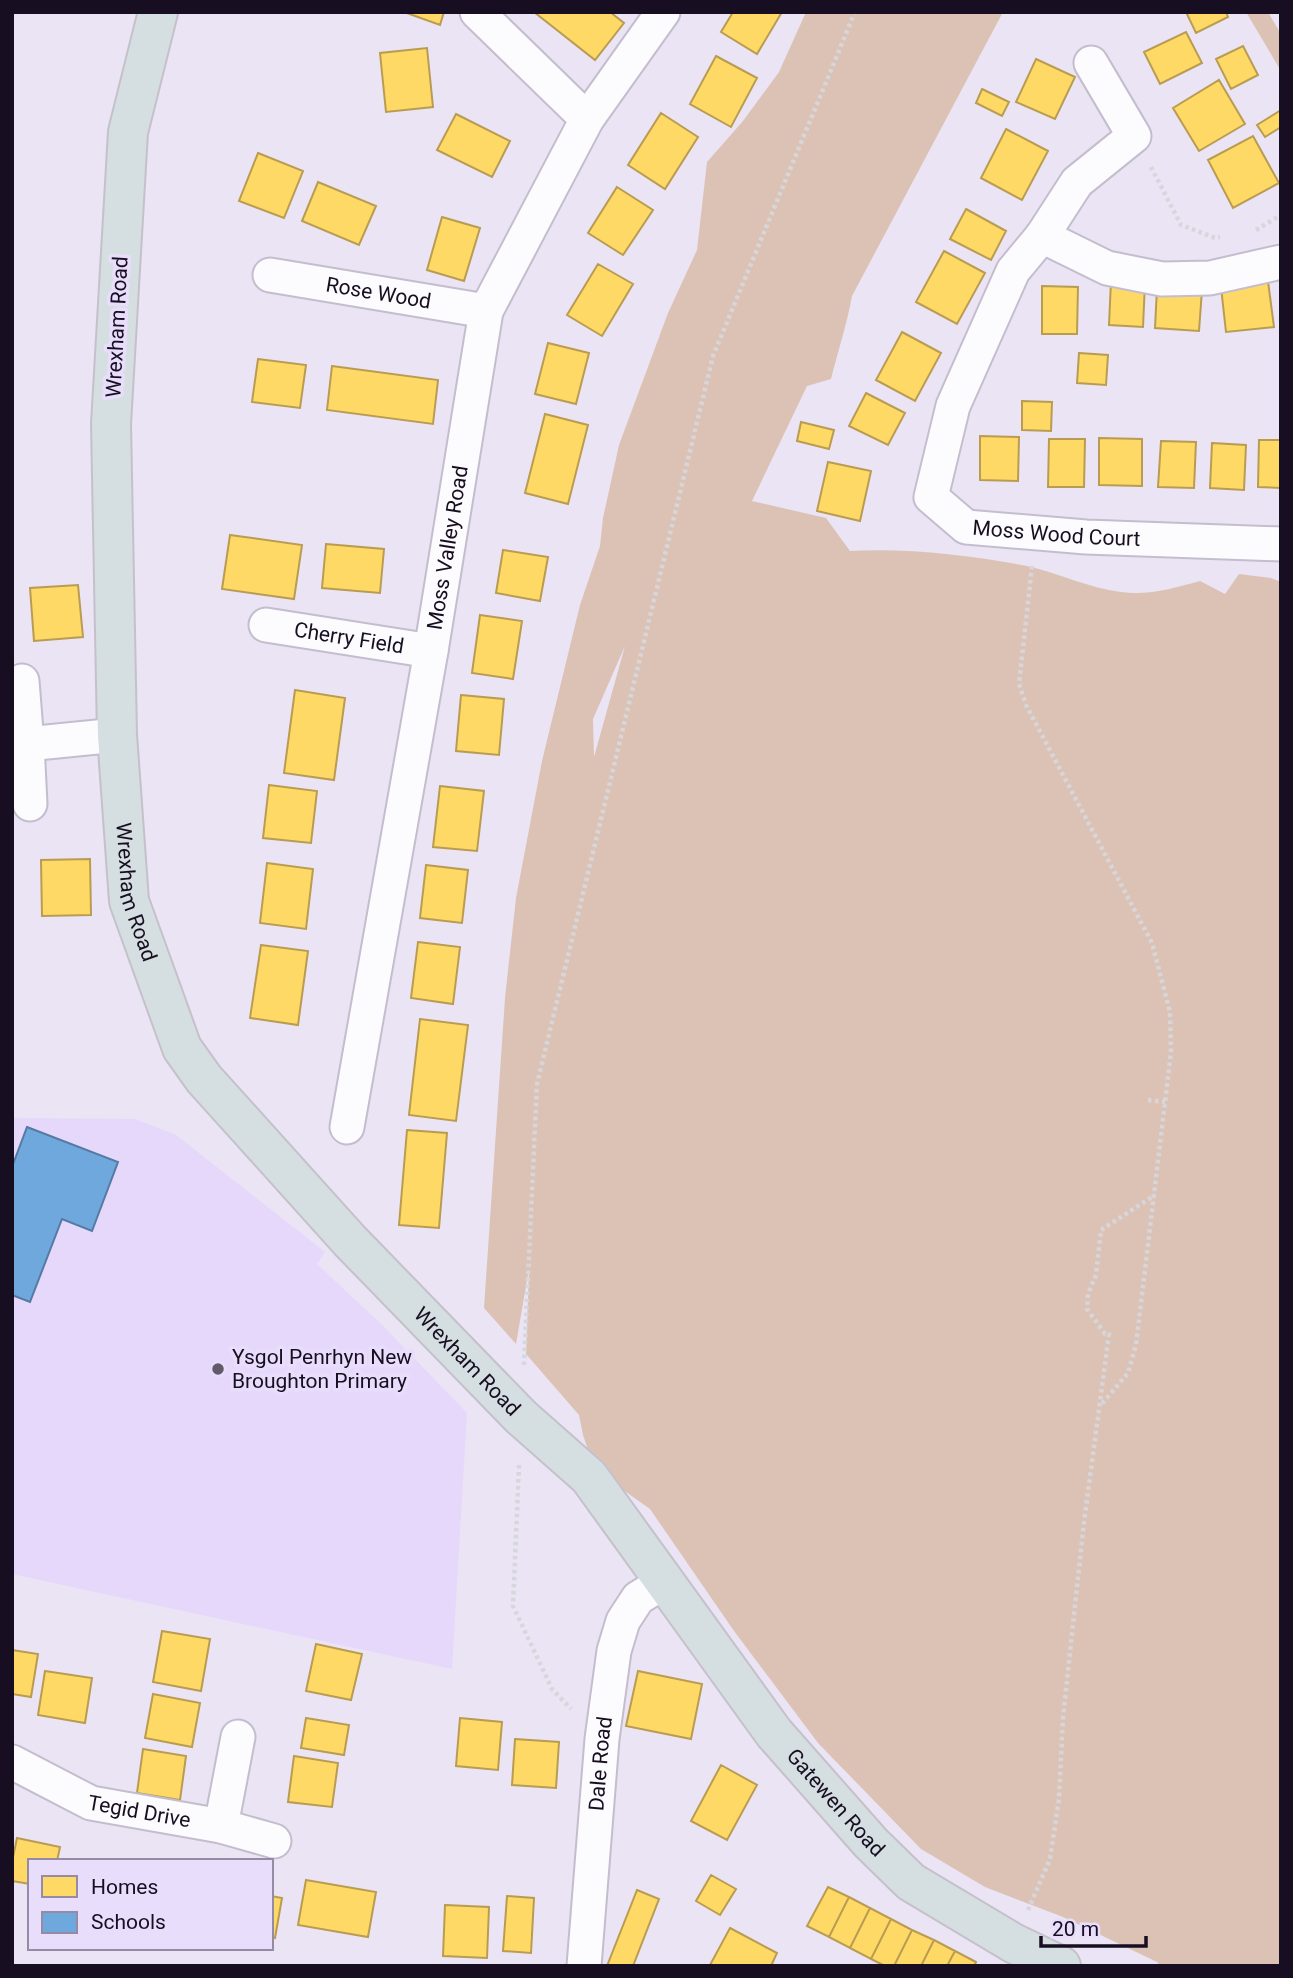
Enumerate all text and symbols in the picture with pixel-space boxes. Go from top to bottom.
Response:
street label: Wrexham Road [101,256,133,398]
street label: Rose Wood [324,273,433,314]
street label: Moss Valley Road [423,464,473,632]
street label: Moss Wood Court [972,516,1141,551]
street label: Cherry Field [292,618,406,659]
street label: Wrexham Road [111,822,162,965]
street label: Wrexham Road [409,1302,525,1421]
place label: Ysgol Penrhyn New Broughton Primary [232,1345,412,1393]
marker: Ysgol Penrhyn New Broughton Primary [210,1361,226,1377]
street label: Dale Road [584,1715,617,1812]
street label: Gatewen Road [782,1744,890,1862]
street label: Tegid Drive [86,1791,192,1832]
legend [28,1859,273,1950]
text: Homes [91,1875,158,1899]
scale bar [1041,1904,1146,1948]
text: Schools [91,1910,166,1934]
text: 20 m [1052,1917,1099,1941]

